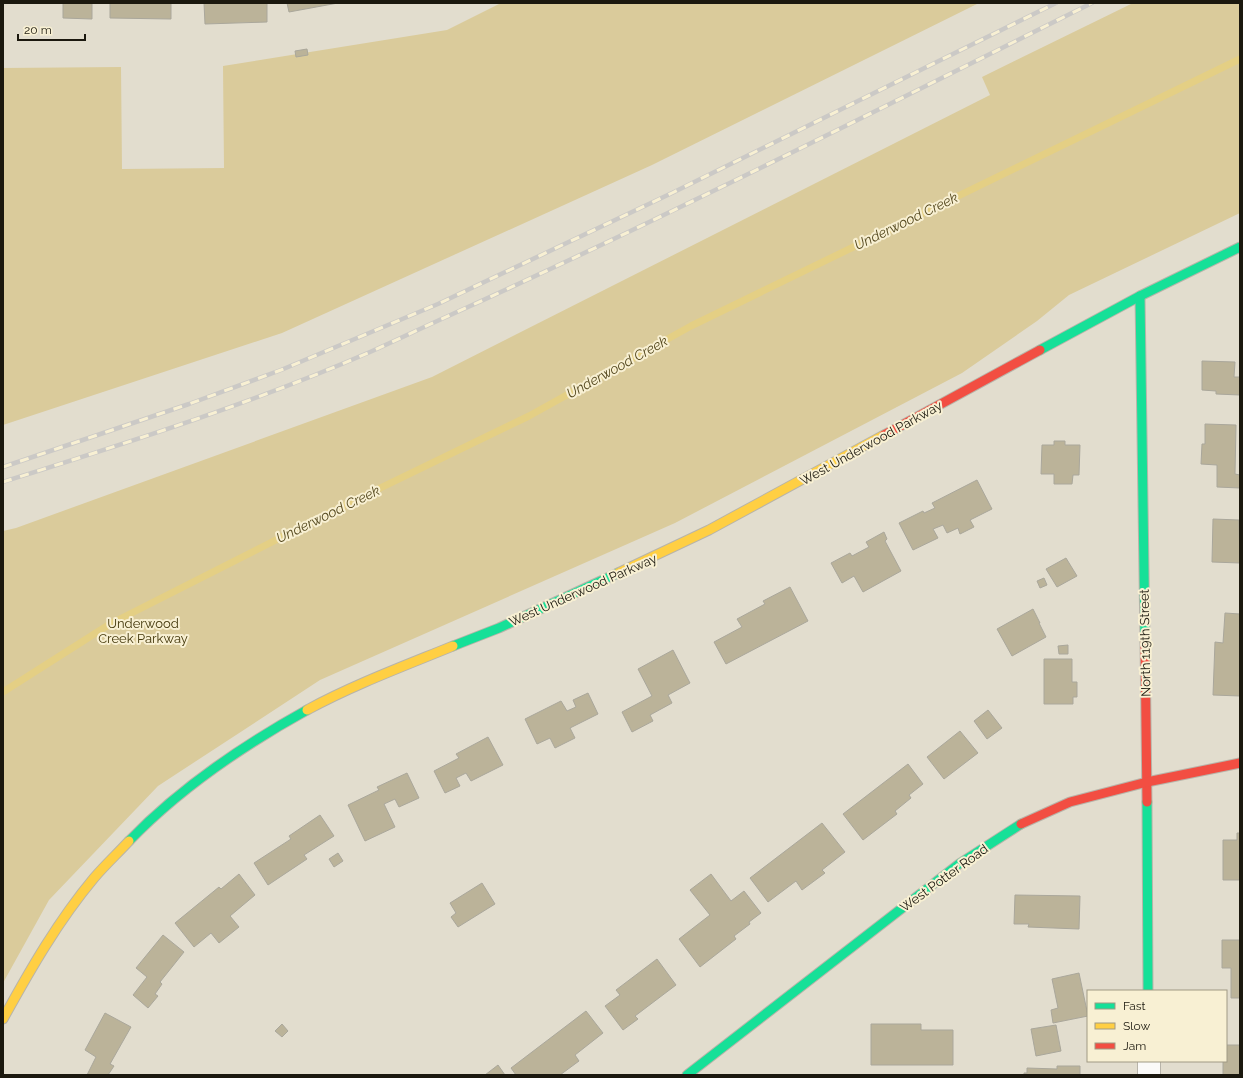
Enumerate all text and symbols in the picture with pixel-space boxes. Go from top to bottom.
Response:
scale bar [18,16,85,42]
text: 20 m [24,23,52,37]
water label: Underwood Creek [852,189,961,253]
water label: Underwood Creek [564,332,671,401]
street label: West Underwood Parkway [797,398,945,488]
water label: Underwood Creek [274,482,383,546]
street label: West Underwood Parkway [507,551,659,629]
street label: North 119th Street [1137,588,1153,697]
park label: Underwood Creek Parkway [98,616,188,646]
street label: West Potter Road [897,841,991,915]
legend [1087,990,1227,1062]
text: Fast [1123,999,1146,1013]
text: Slow [1123,1019,1150,1033]
text: Jam [1123,1039,1146,1053]

